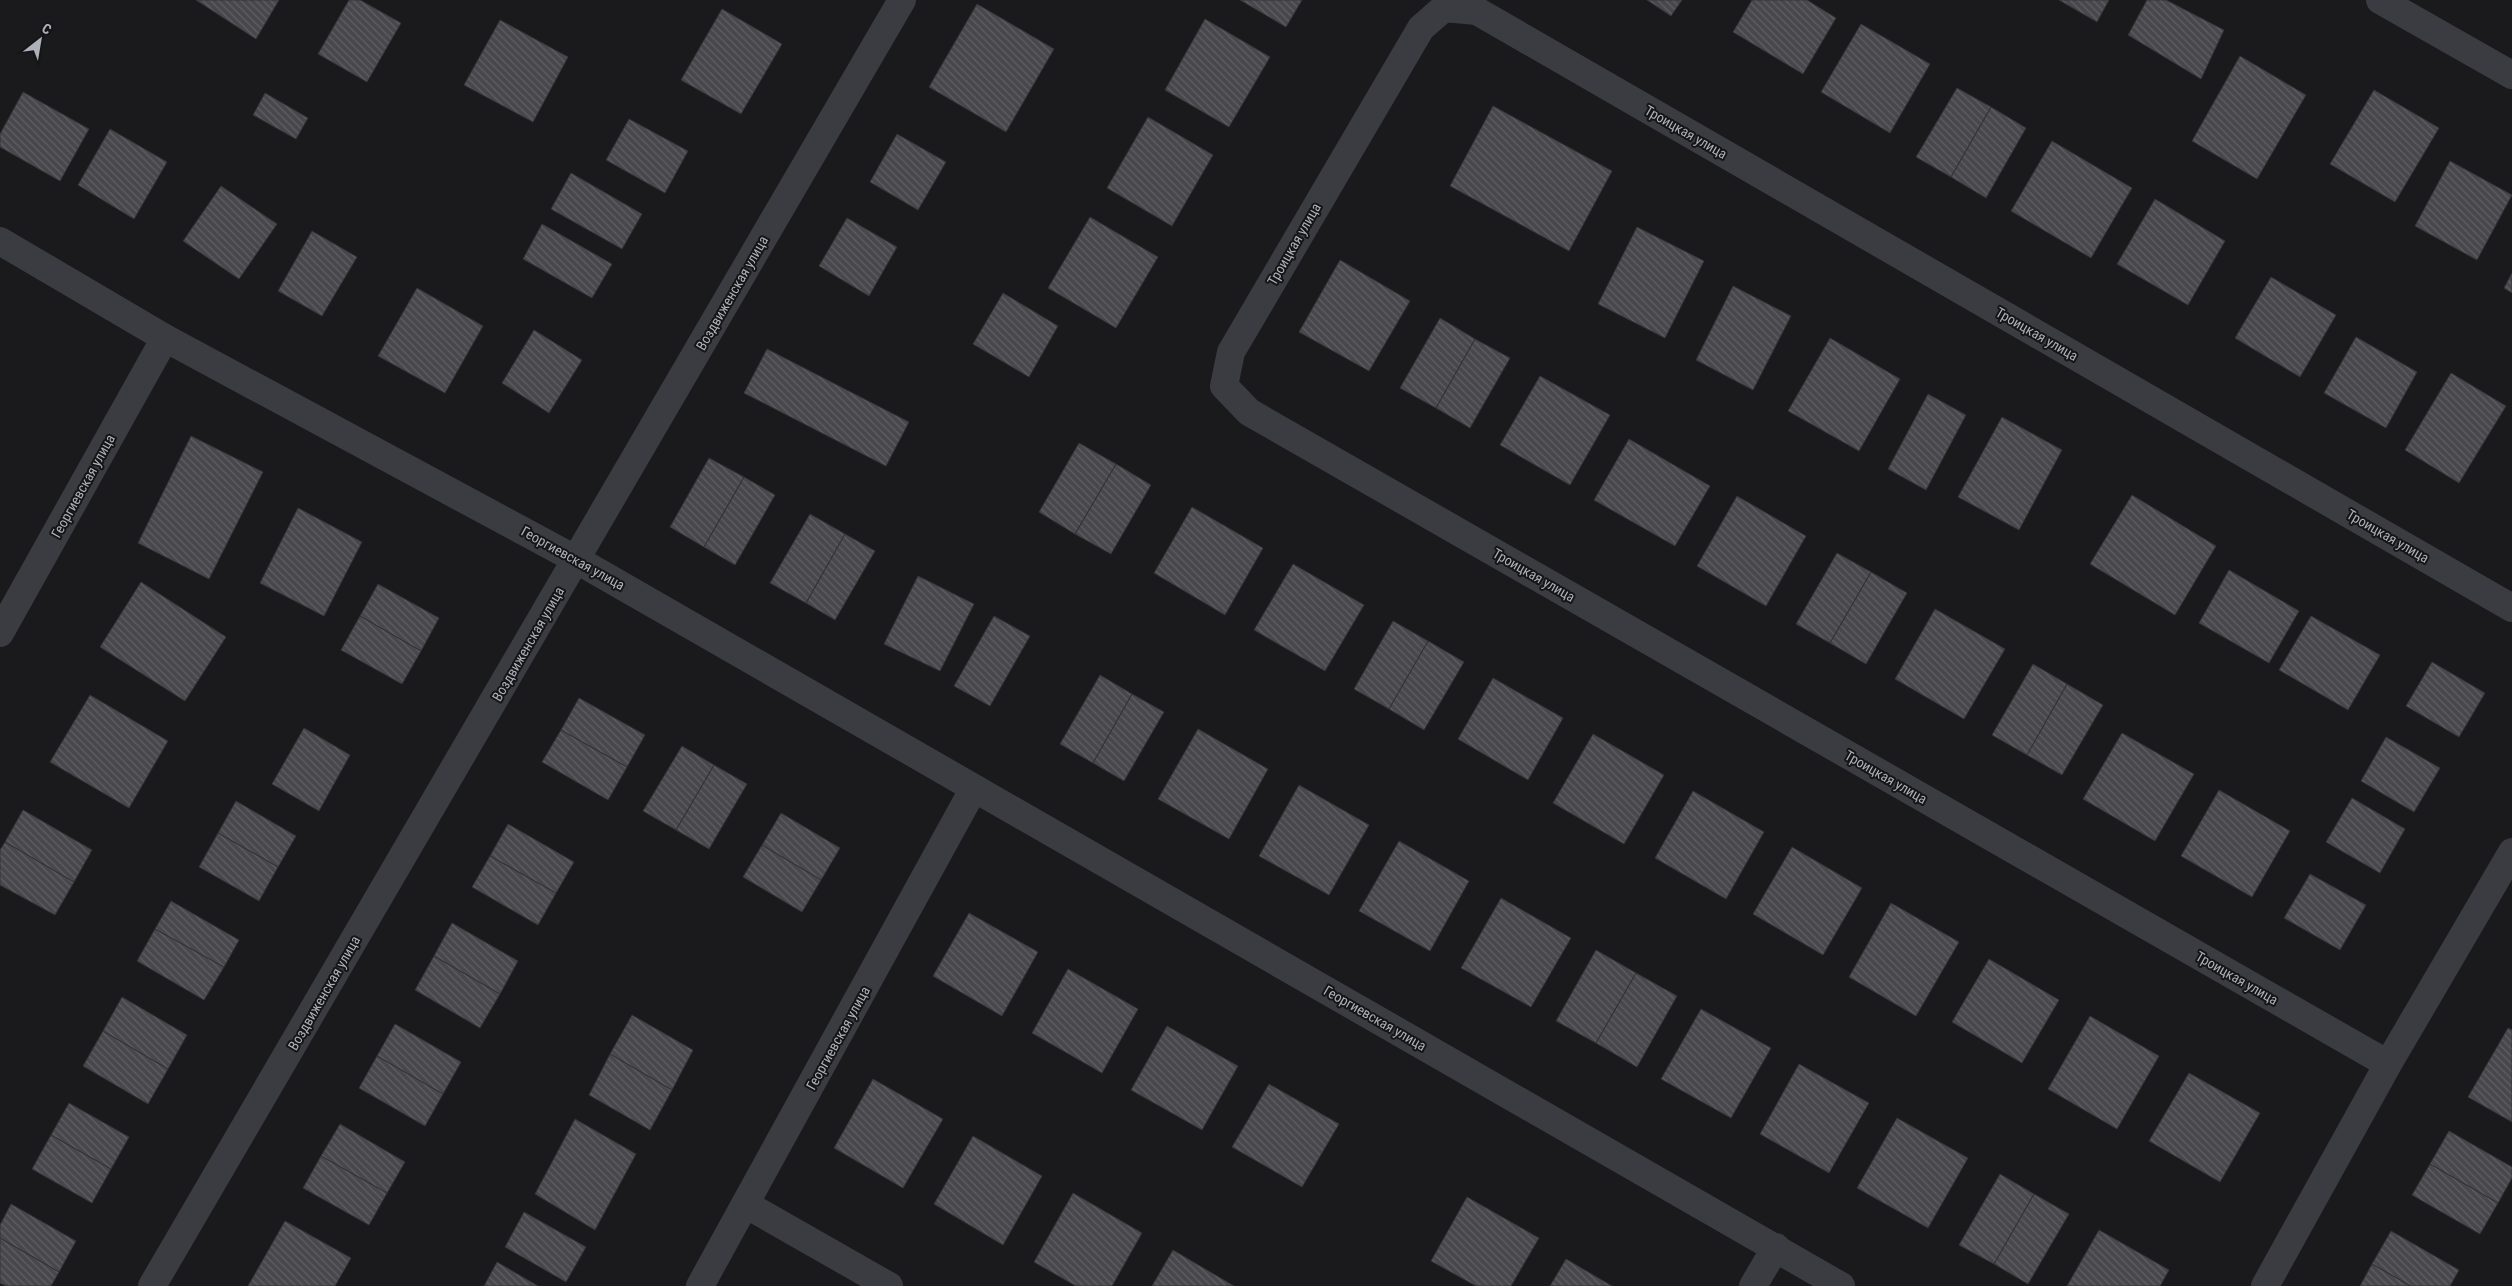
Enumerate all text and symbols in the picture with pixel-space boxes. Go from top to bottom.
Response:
north arrow [15,15,65,65]
text: С [39,20,54,38]
street label: Троицкая улица [1642,102,1730,162]
street label: Троицкая улица [1264,200,1324,288]
street label: Воздвиженская улица [693,233,771,353]
street label: Троицкая улица [1993,304,2081,364]
street label: Георгиевская улица [48,432,118,540]
street label: Троицкая улица [2344,506,2432,566]
street label: Георгиевская улица [519,523,627,593]
street label: Троицкая улица [1490,545,1578,605]
street label: Воздвиженская улица [489,584,567,704]
street label: Троицкая улица [1842,747,1930,807]
street label: Воздвиженская улица [285,933,363,1053]
street label: Троицкая улица [2193,948,2281,1008]
street label: Георгиевская улица [1321,982,1429,1054]
street label: Георгиевская улица [803,984,873,1092]

